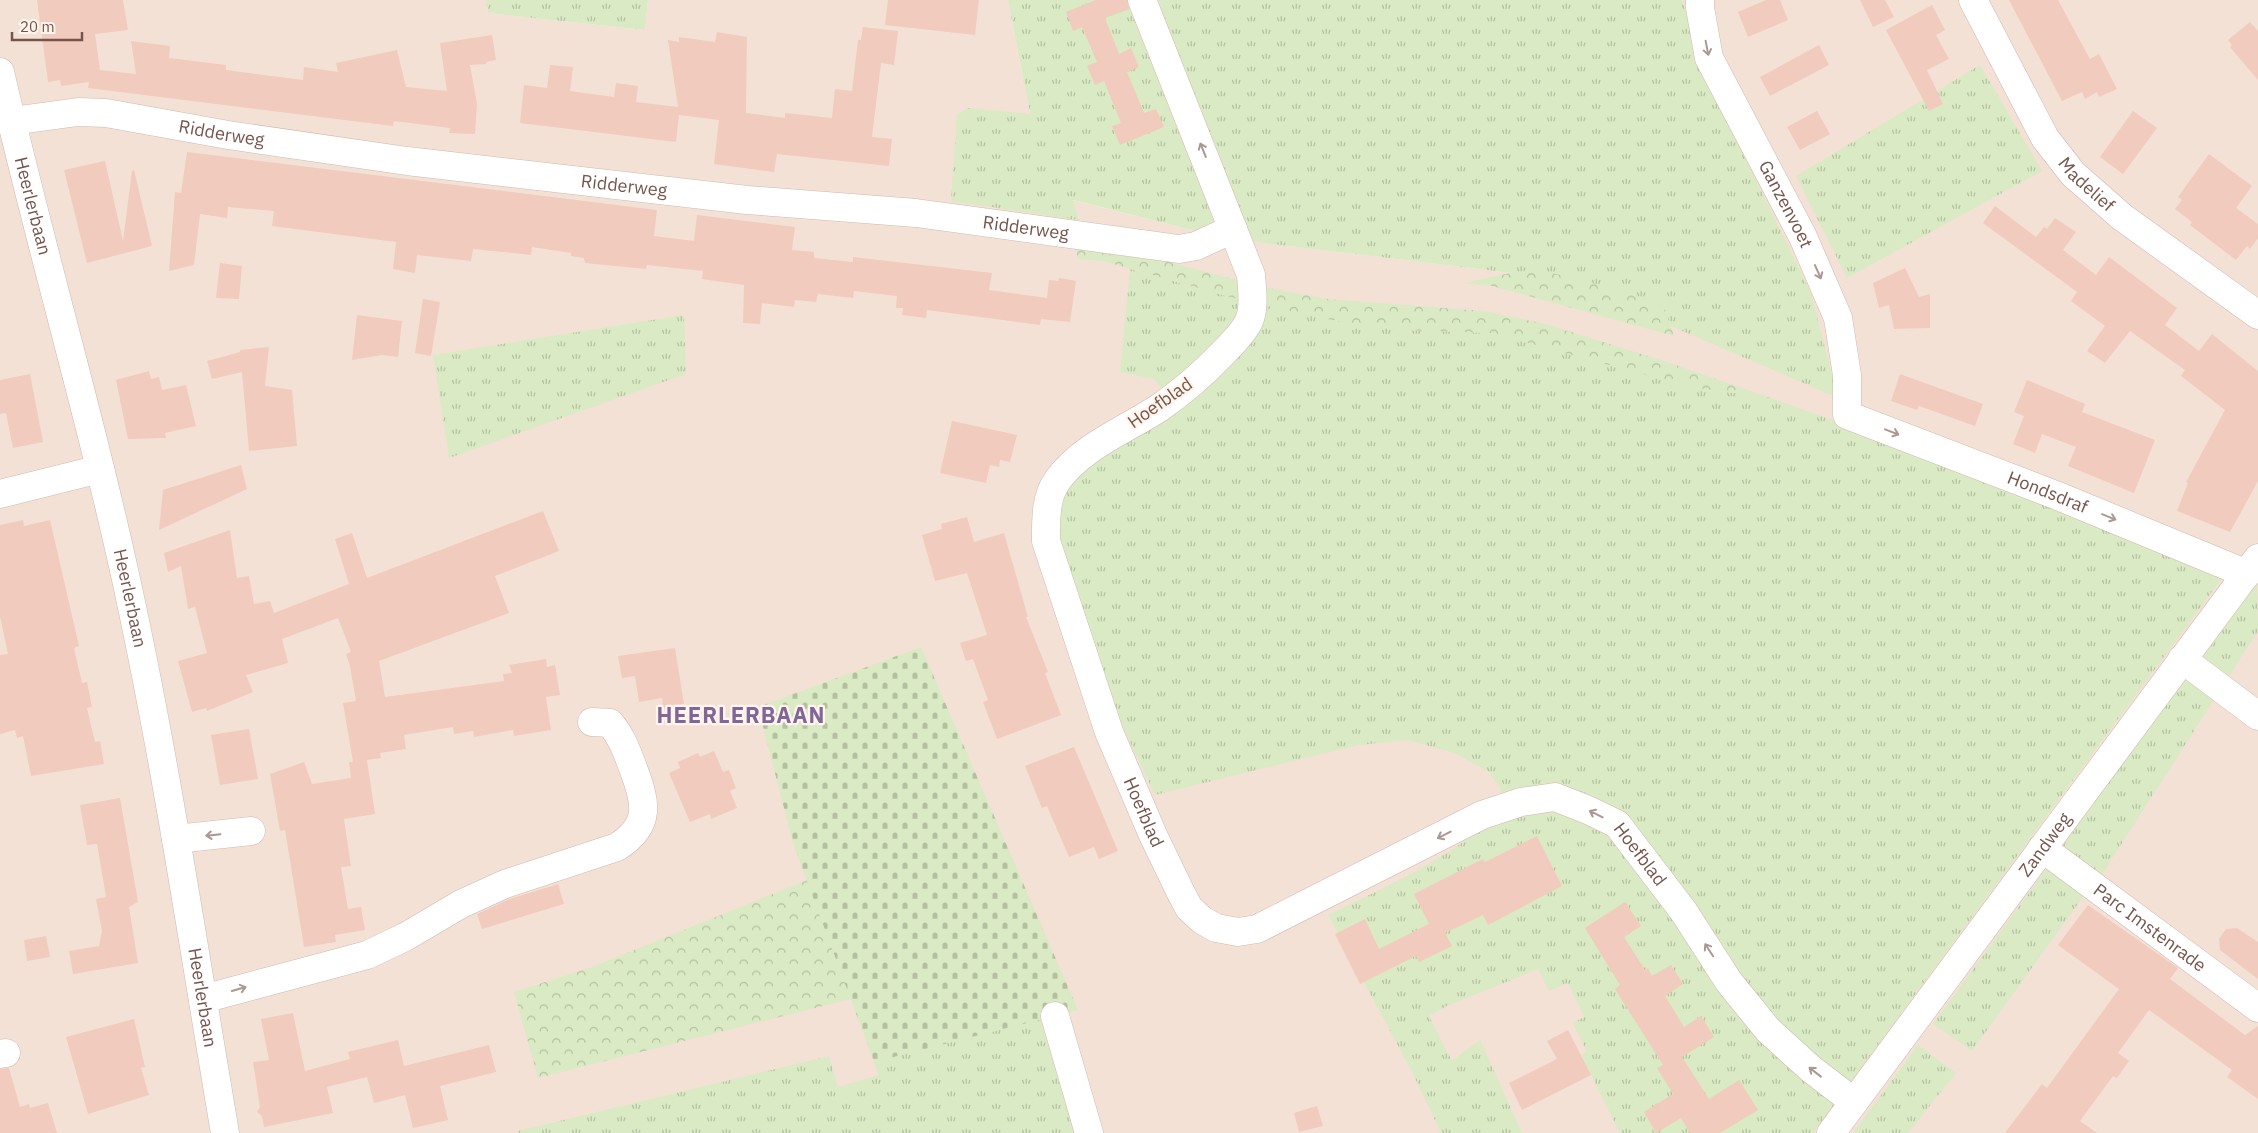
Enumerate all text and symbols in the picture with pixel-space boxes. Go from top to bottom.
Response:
scale bar [12,10,82,42]
text: 20 m [20,17,55,36]
one-way arrow [1703,40,1713,56]
street label: Ridderweg [177,114,267,151]
one-way arrow [1197,142,1206,157]
street label: Madelief [2053,152,2120,216]
street label: Heerlerbaan [10,154,57,257]
street label: Ganzenvoet [1754,156,1818,251]
street label: Ridderweg [580,169,669,202]
street label: Ridderweg [981,210,1071,245]
one-way arrow [1813,264,1823,279]
street label: Hoefblad [1123,372,1197,433]
one-way arrow [1884,428,1900,437]
street label: Hondsdraf [2004,466,2092,518]
one-way arrow [2101,513,2116,522]
street label: Heerlerbaan [109,546,152,649]
district label: HEERLERBAAN [657,700,825,729]
street label: Hoefblad [1119,773,1169,851]
street label: Zandweg [2013,808,2076,881]
one-way arrow [1589,809,1604,818]
street label: Hoefblad [1609,818,1672,890]
one-way arrow [206,830,222,840]
one-way arrow [1437,831,1452,840]
street label: Parc Imstenrade [2089,878,2211,977]
one-way arrow [1703,944,1713,958]
street label: Heerlerbaan [183,946,222,1049]
one-way arrow [230,984,246,994]
one-way arrow [1809,1067,1822,1078]

